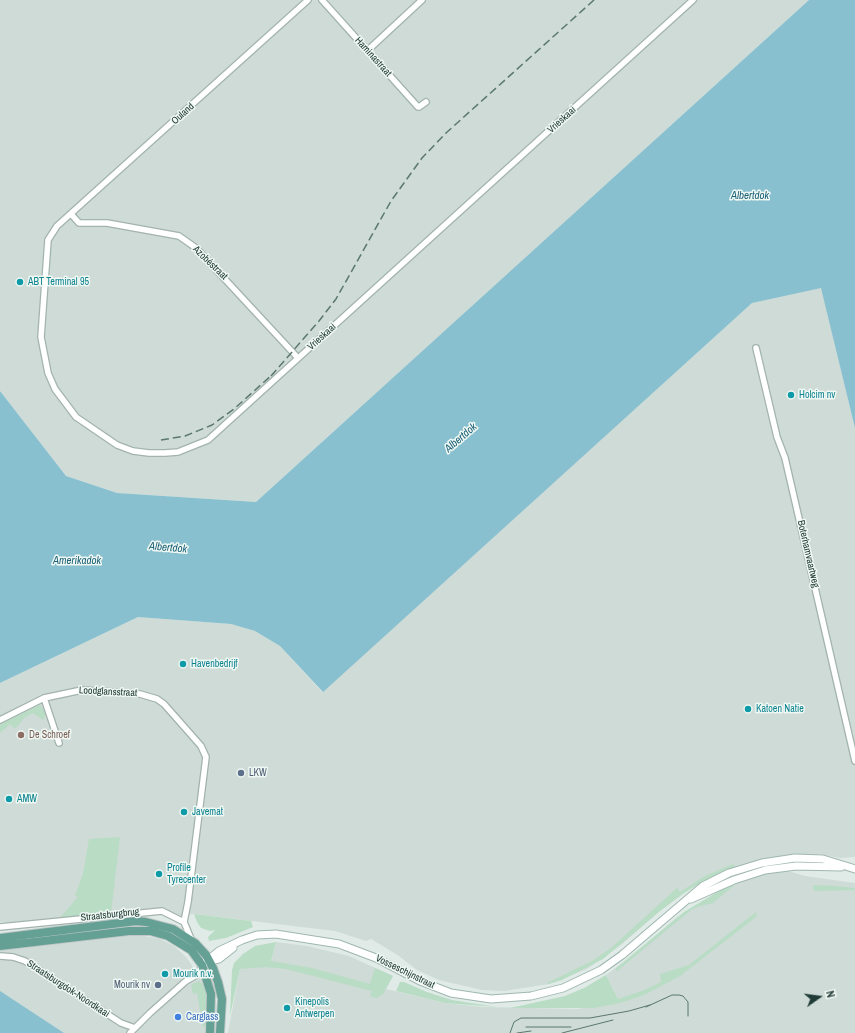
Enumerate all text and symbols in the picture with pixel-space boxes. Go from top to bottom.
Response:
street label: Haminastraat [352,35,394,79]
street label: Ouland [169,101,197,127]
street label: Vrieskaai [545,104,579,136]
water label: Albertdok [731,189,769,203]
street label: Azobéstraat [190,243,230,283]
place label: ABT Terminal 95 [28,276,89,288]
marker: ABT Terminal 95 [15,277,25,287]
street label: Vrieskaai [305,321,339,353]
place label: Holcim nv [799,389,835,401]
marker: Holcim nv [786,390,796,400]
water label: Albertdok [442,421,480,455]
street label: Boterhamvaartweg [794,519,822,589]
water label: Albertdok [148,540,188,556]
water label: Amerikadok [53,554,101,568]
place label: Havenbedrijf [191,658,237,670]
marker: Havenbedrijf [178,659,188,669]
street label: Loodglansstraat [79,684,137,700]
place label: Katoen Natie [756,703,804,715]
marker: Katoen Natie [743,704,753,714]
place label: De Schroef [29,729,70,741]
marker: De Schroef [16,730,26,740]
place label: LKW [249,767,267,779]
marker: LKW [236,768,246,778]
place label: AMW [17,793,37,805]
marker: AMW [4,794,14,804]
place label: Javemat [192,806,223,818]
marker: Javemat [179,807,189,817]
place label: Profile Tyrecenter [167,862,206,886]
marker: Profile Tyrecenter [154,869,164,879]
street label: Straatsburgbrug [80,906,140,924]
street label: Vosseschijnstraat [373,953,437,991]
street label: Straatsburgdok-Noordkaai [24,958,112,1020]
place label: Mourik n.v. [173,968,213,980]
marker: Mourik n.v. [160,969,170,979]
north arrow [799,977,839,1017]
place label: Mourik nv [114,979,150,991]
marker: Mourik nv [153,980,163,990]
text: N [823,989,838,999]
place label: Kinepolis Antwerpen [295,996,334,1020]
marker: Kinepolis Antwerpen [282,1003,292,1013]
place label: Carglass [186,1011,218,1023]
marker: Carglass [173,1012,183,1022]

